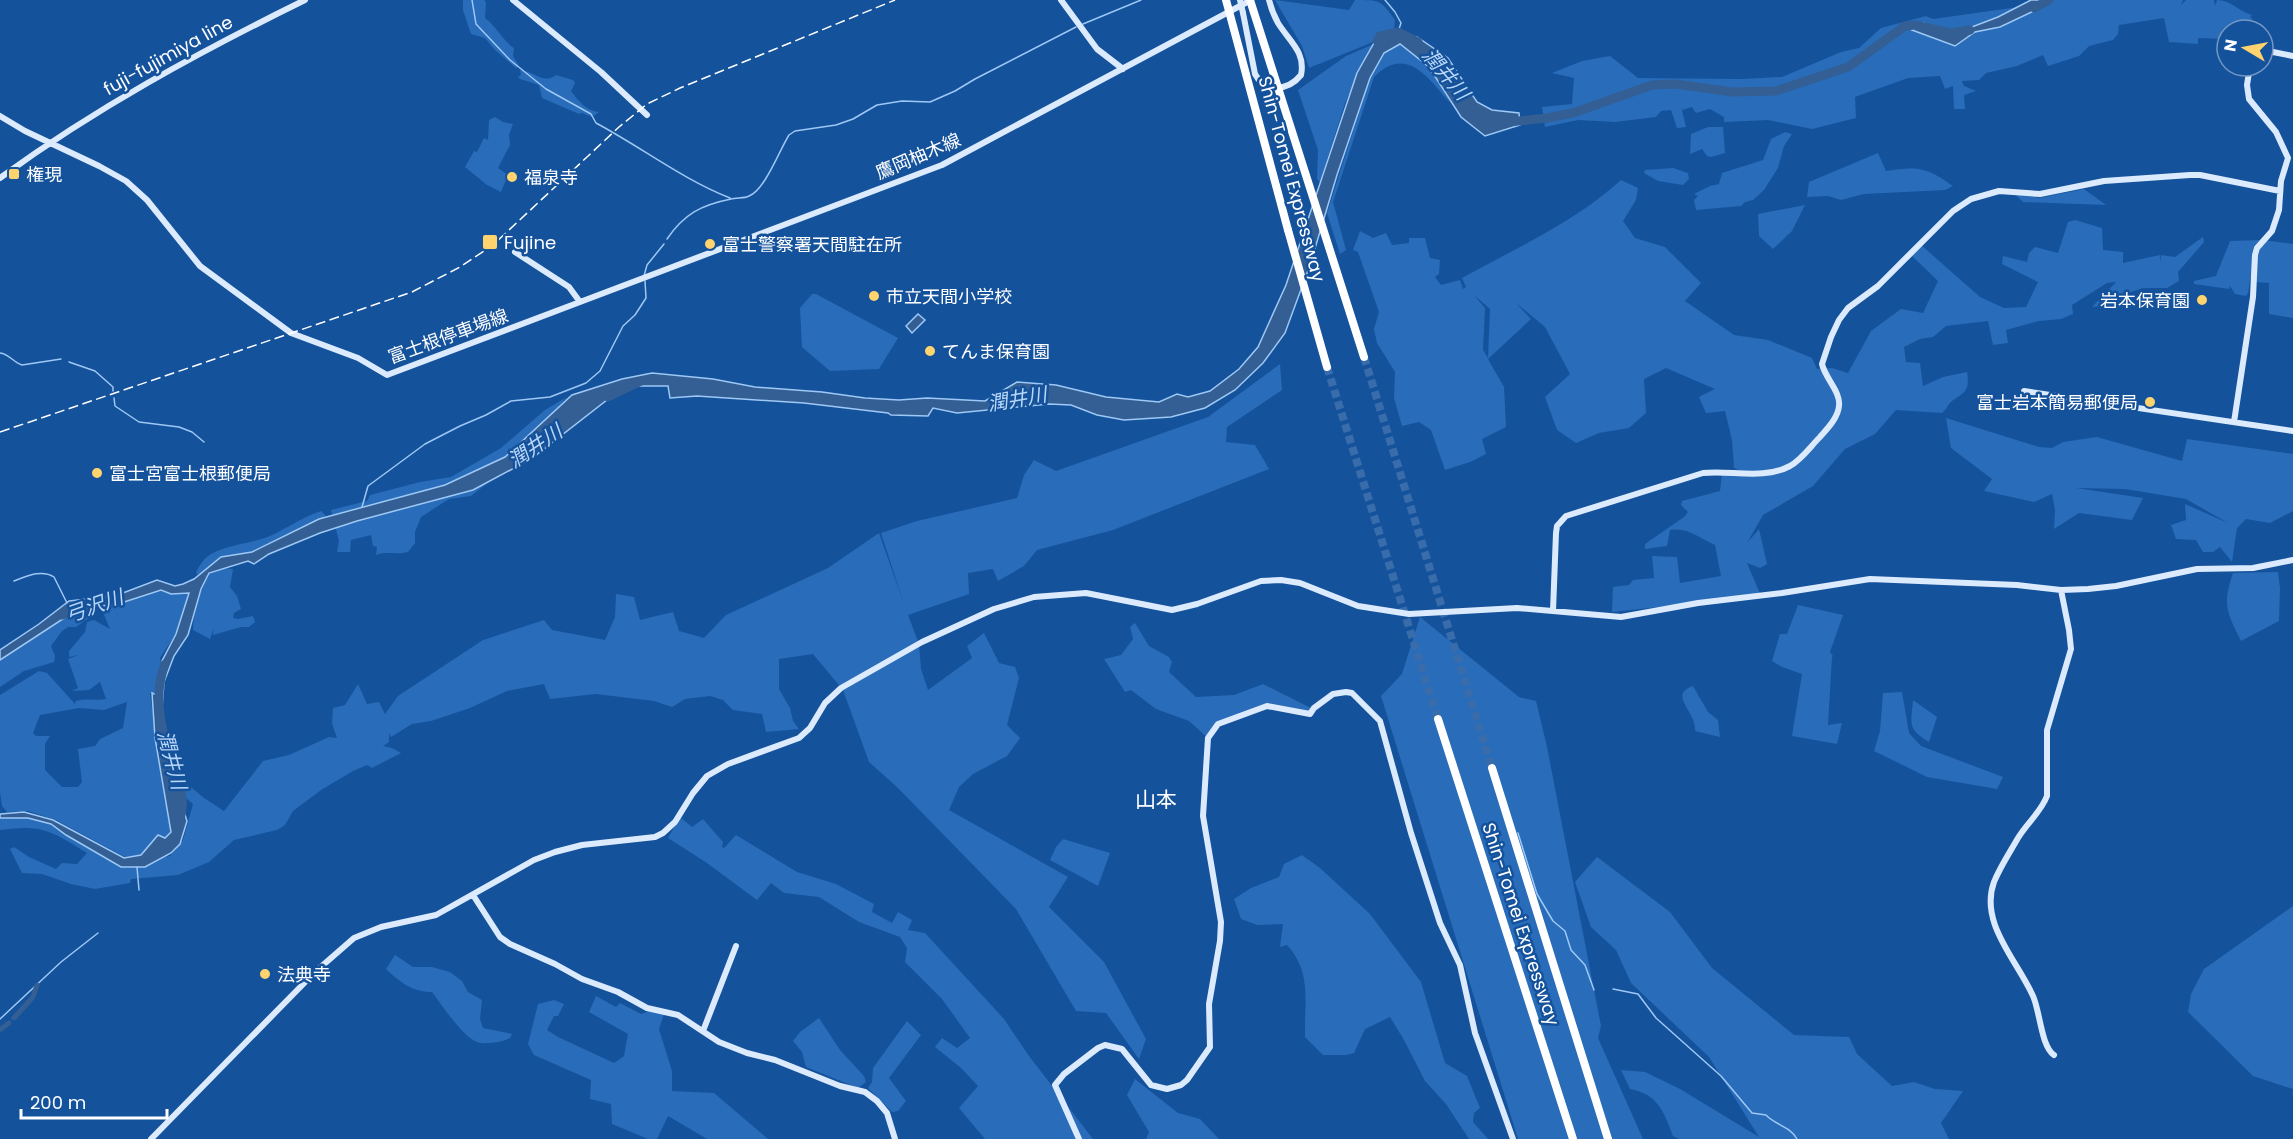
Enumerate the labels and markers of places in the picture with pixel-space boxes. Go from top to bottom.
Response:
place label: 権現 [26,162,62,187]
place label: 福泉寺 [524,165,578,190]
marker: 権現 [7,167,21,181]
marker: 福泉寺 [505,170,519,184]
place label: Fujine [504,230,556,255]
place label: 富士警察署天間駐在所 [722,232,902,257]
marker: Fujine [481,233,499,251]
marker: 富士警察署天間駐在所 [703,237,717,251]
place label: 市立天間小学校 [886,284,1012,309]
place label: 岩本保育園 [2100,288,2190,313]
marker: 市立天間小学校 [867,289,881,303]
marker: 岩本保育園 [2195,293,2209,307]
place label: てんま保育園 [942,339,1050,364]
marker: てんま保育園 [923,344,937,358]
place label: 富士岩本簡易郵便局 [1976,390,2138,415]
marker: 富士岩本簡易郵便局 [2143,395,2157,409]
place label: 富士宮富士根郵便局 [109,461,271,486]
marker: 富士宮富士根郵便局 [90,466,104,480]
place label: 法典寺 [277,962,331,987]
marker: 法典寺 [258,967,272,981]

